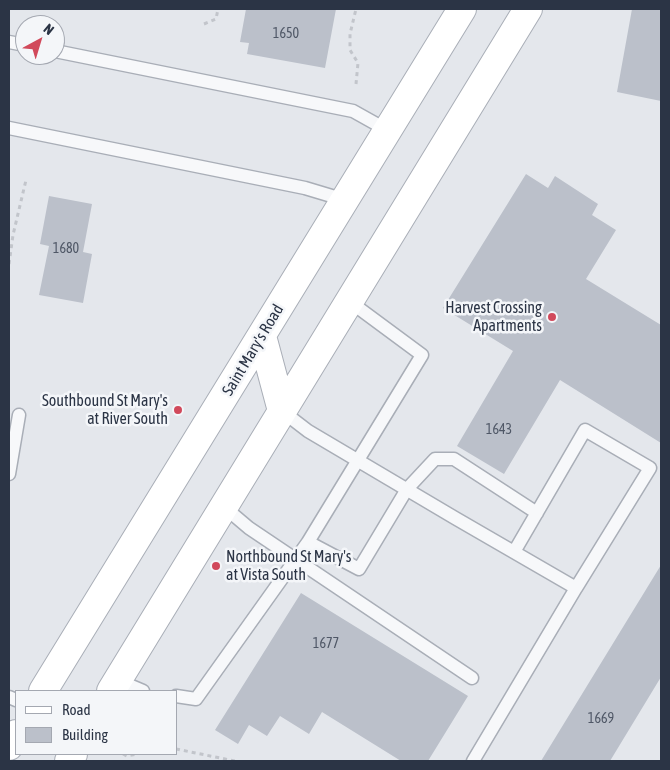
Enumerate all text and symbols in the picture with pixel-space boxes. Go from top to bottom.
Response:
north arrow [15,15,65,65]
text: N [41,20,57,38]
house number: 1650 [273,26,299,42]
house number: 1680 [53,241,79,257]
place label: Harvest Crossing Apartments [445,298,542,336]
street label: Saint Mary's Road [218,301,288,399]
marker: Harvest Crossing Apartments [546,311,558,323]
place label: Southbound St Mary's at River South [42,391,168,429]
marker: Southbound St Mary's at River South [172,404,184,416]
house number: 1643 [486,422,512,438]
place label: Northbound St Mary's at Vista South [226,547,352,585]
marker: Northbound St Mary's at Vista South [210,560,222,572]
house number: 1677 [313,636,339,652]
legend [15,690,178,755]
text: Road [62,701,91,718]
house number: 1669 [588,711,614,727]
text: Building [62,726,108,743]

